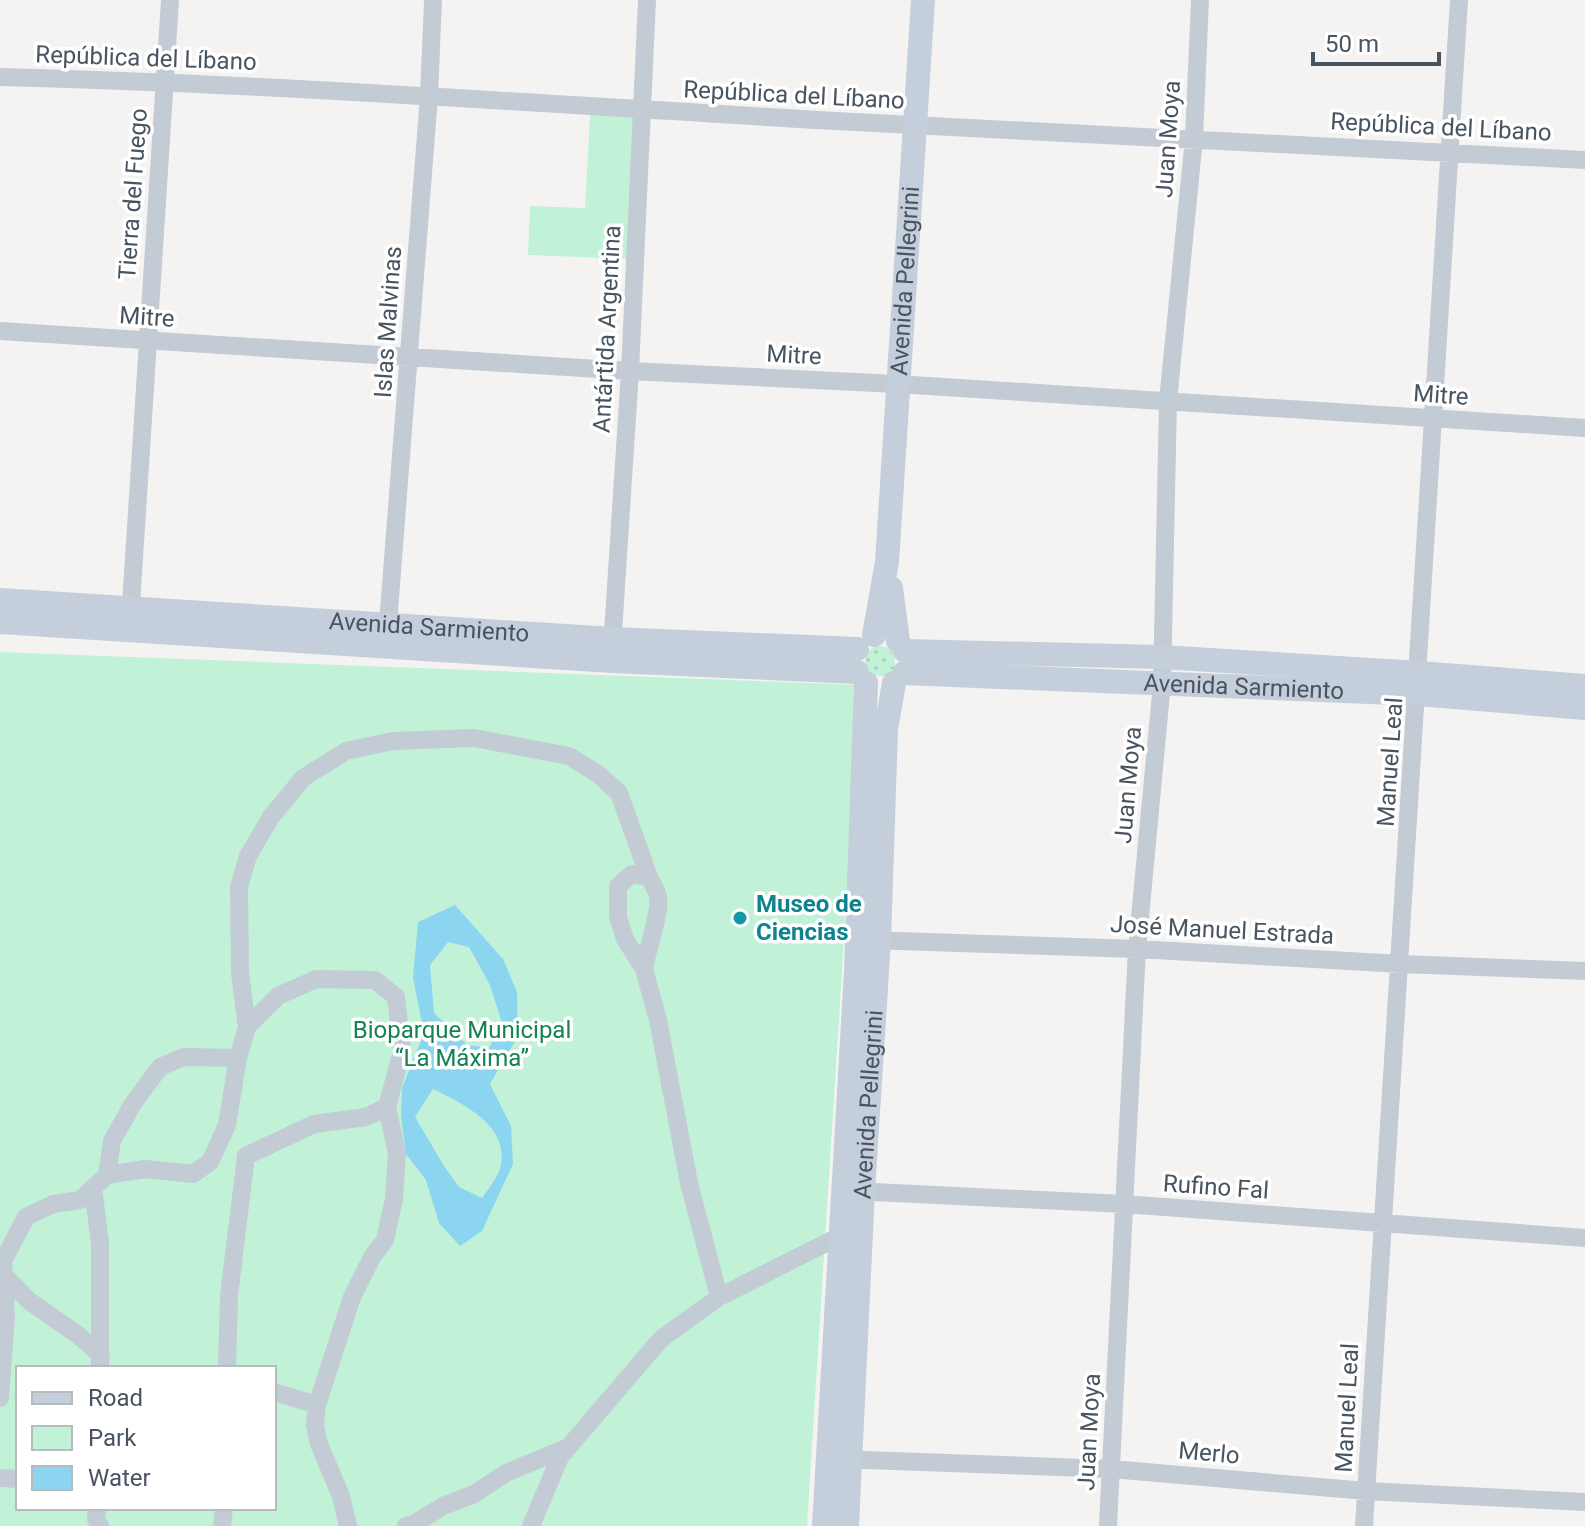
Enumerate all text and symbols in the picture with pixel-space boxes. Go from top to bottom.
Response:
scale bar [1313,16,1439,66]
text: 50 m [1325,30,1379,58]
street label: República del Líbano [35,40,257,76]
street label: República del Líbano [683,75,905,115]
street label: Juan Moya [1150,79,1186,199]
street label: Tierra del Fuego [113,107,153,281]
street label: República del Líbano [1330,107,1552,147]
street label: Avenida Pellegrini [885,185,925,376]
street label: Antártida Argentina [588,225,626,433]
street label: Islas Malvinas [369,245,407,399]
street label: Mitre [118,301,176,333]
street label: Mitre [766,340,822,370]
street label: Mitre [1412,379,1470,411]
street label: Avenida Sarmiento [328,607,530,648]
street label: Avenida Sarmiento [1143,669,1345,705]
street label: Manuel Leal [1372,696,1408,828]
street label: Juan Moya [1109,725,1147,845]
place label: Museo de Ciencias [756,890,862,946]
marker: Museo de Ciencias [731,909,749,927]
street label: José Manuel Estrada [1109,910,1335,950]
street label: Avenida Pellegrini [849,1009,889,1200]
park label: Bioparque Municipal “La Máxima” [353,1016,571,1072]
street label: Rufino Fal [1162,1169,1270,1205]
street label: Manuel Leal [1330,1343,1364,1473]
legend [16,1366,276,1510]
street label: Juan Moya [1072,1373,1106,1491]
text: Road [88,1384,143,1412]
text: Park [88,1424,137,1452]
street label: Merlo [1177,1436,1241,1470]
text: Water [88,1464,151,1492]

